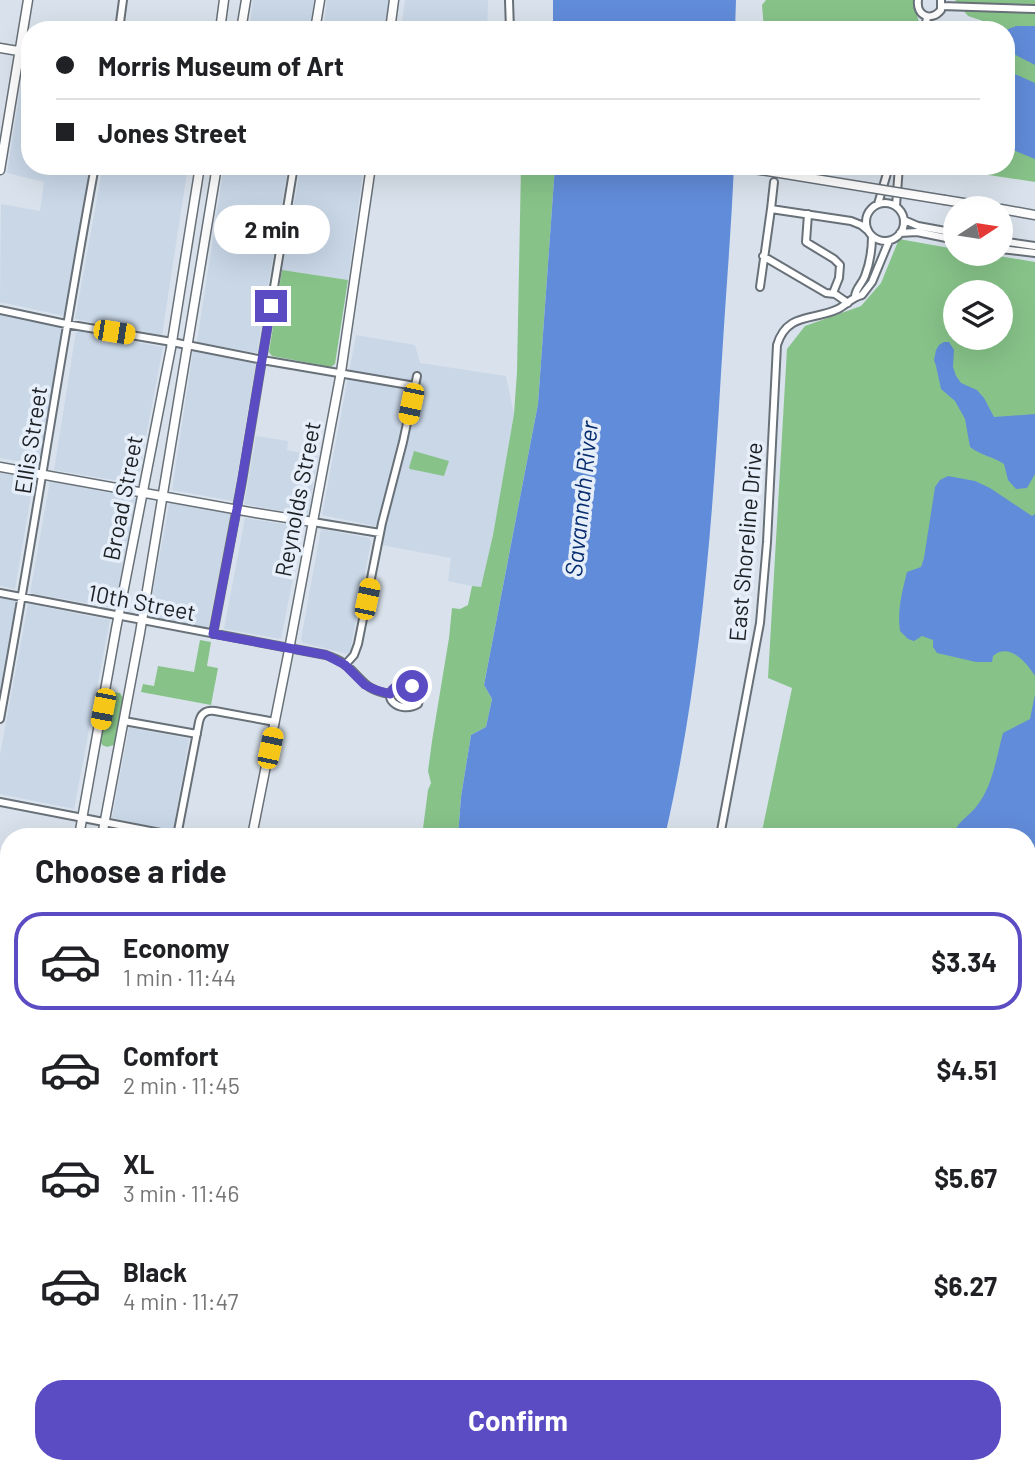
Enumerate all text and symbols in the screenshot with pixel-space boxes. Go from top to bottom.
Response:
text: Morris Museum of Art [98,50,344,81]
text: Jones Street [98,117,247,148]
north arrow [943,196,1013,266]
map controls [943,196,1013,350]
callout: 2 min [213,204,329,254]
text: 2 min [244,215,300,243]
button: layers [943,280,1013,350]
route end [255,290,287,322]
car [92,318,137,346]
car [397,381,426,427]
street label: Ellis Street [8,384,52,496]
water label: Savannah River [558,418,603,578]
street label: Reynolds Street [268,419,326,579]
street label: Broad Street [96,433,148,563]
street label: East Shoreline Drive [722,441,768,643]
car [353,576,382,622]
street label: 10th Street [86,578,198,626]
route start [396,670,428,702]
car [89,686,118,732]
car [256,725,285,771]
text: Choose a ride [35,851,227,889]
icon: car [39,930,102,993]
text: Economy [123,932,229,963]
text: $3.34 [931,946,997,977]
text: 1 min · 11:44 [123,963,236,991]
icon: car [39,1038,102,1101]
text: Comfort [123,1040,219,1071]
text: $4.51 [936,1054,997,1085]
text: 2 min · 11:45 [123,1071,240,1099]
icon: car [39,1146,102,1209]
text: XL [123,1148,154,1179]
text: $5.67 [934,1162,997,1193]
text: 3 min · 11:46 [123,1179,239,1207]
icon: car [39,1254,102,1317]
text: Black [123,1256,187,1287]
text: $6.27 [934,1270,997,1301]
text: 4 min · 11:47 [123,1287,238,1315]
button: Confirm [35,1380,1001,1460]

